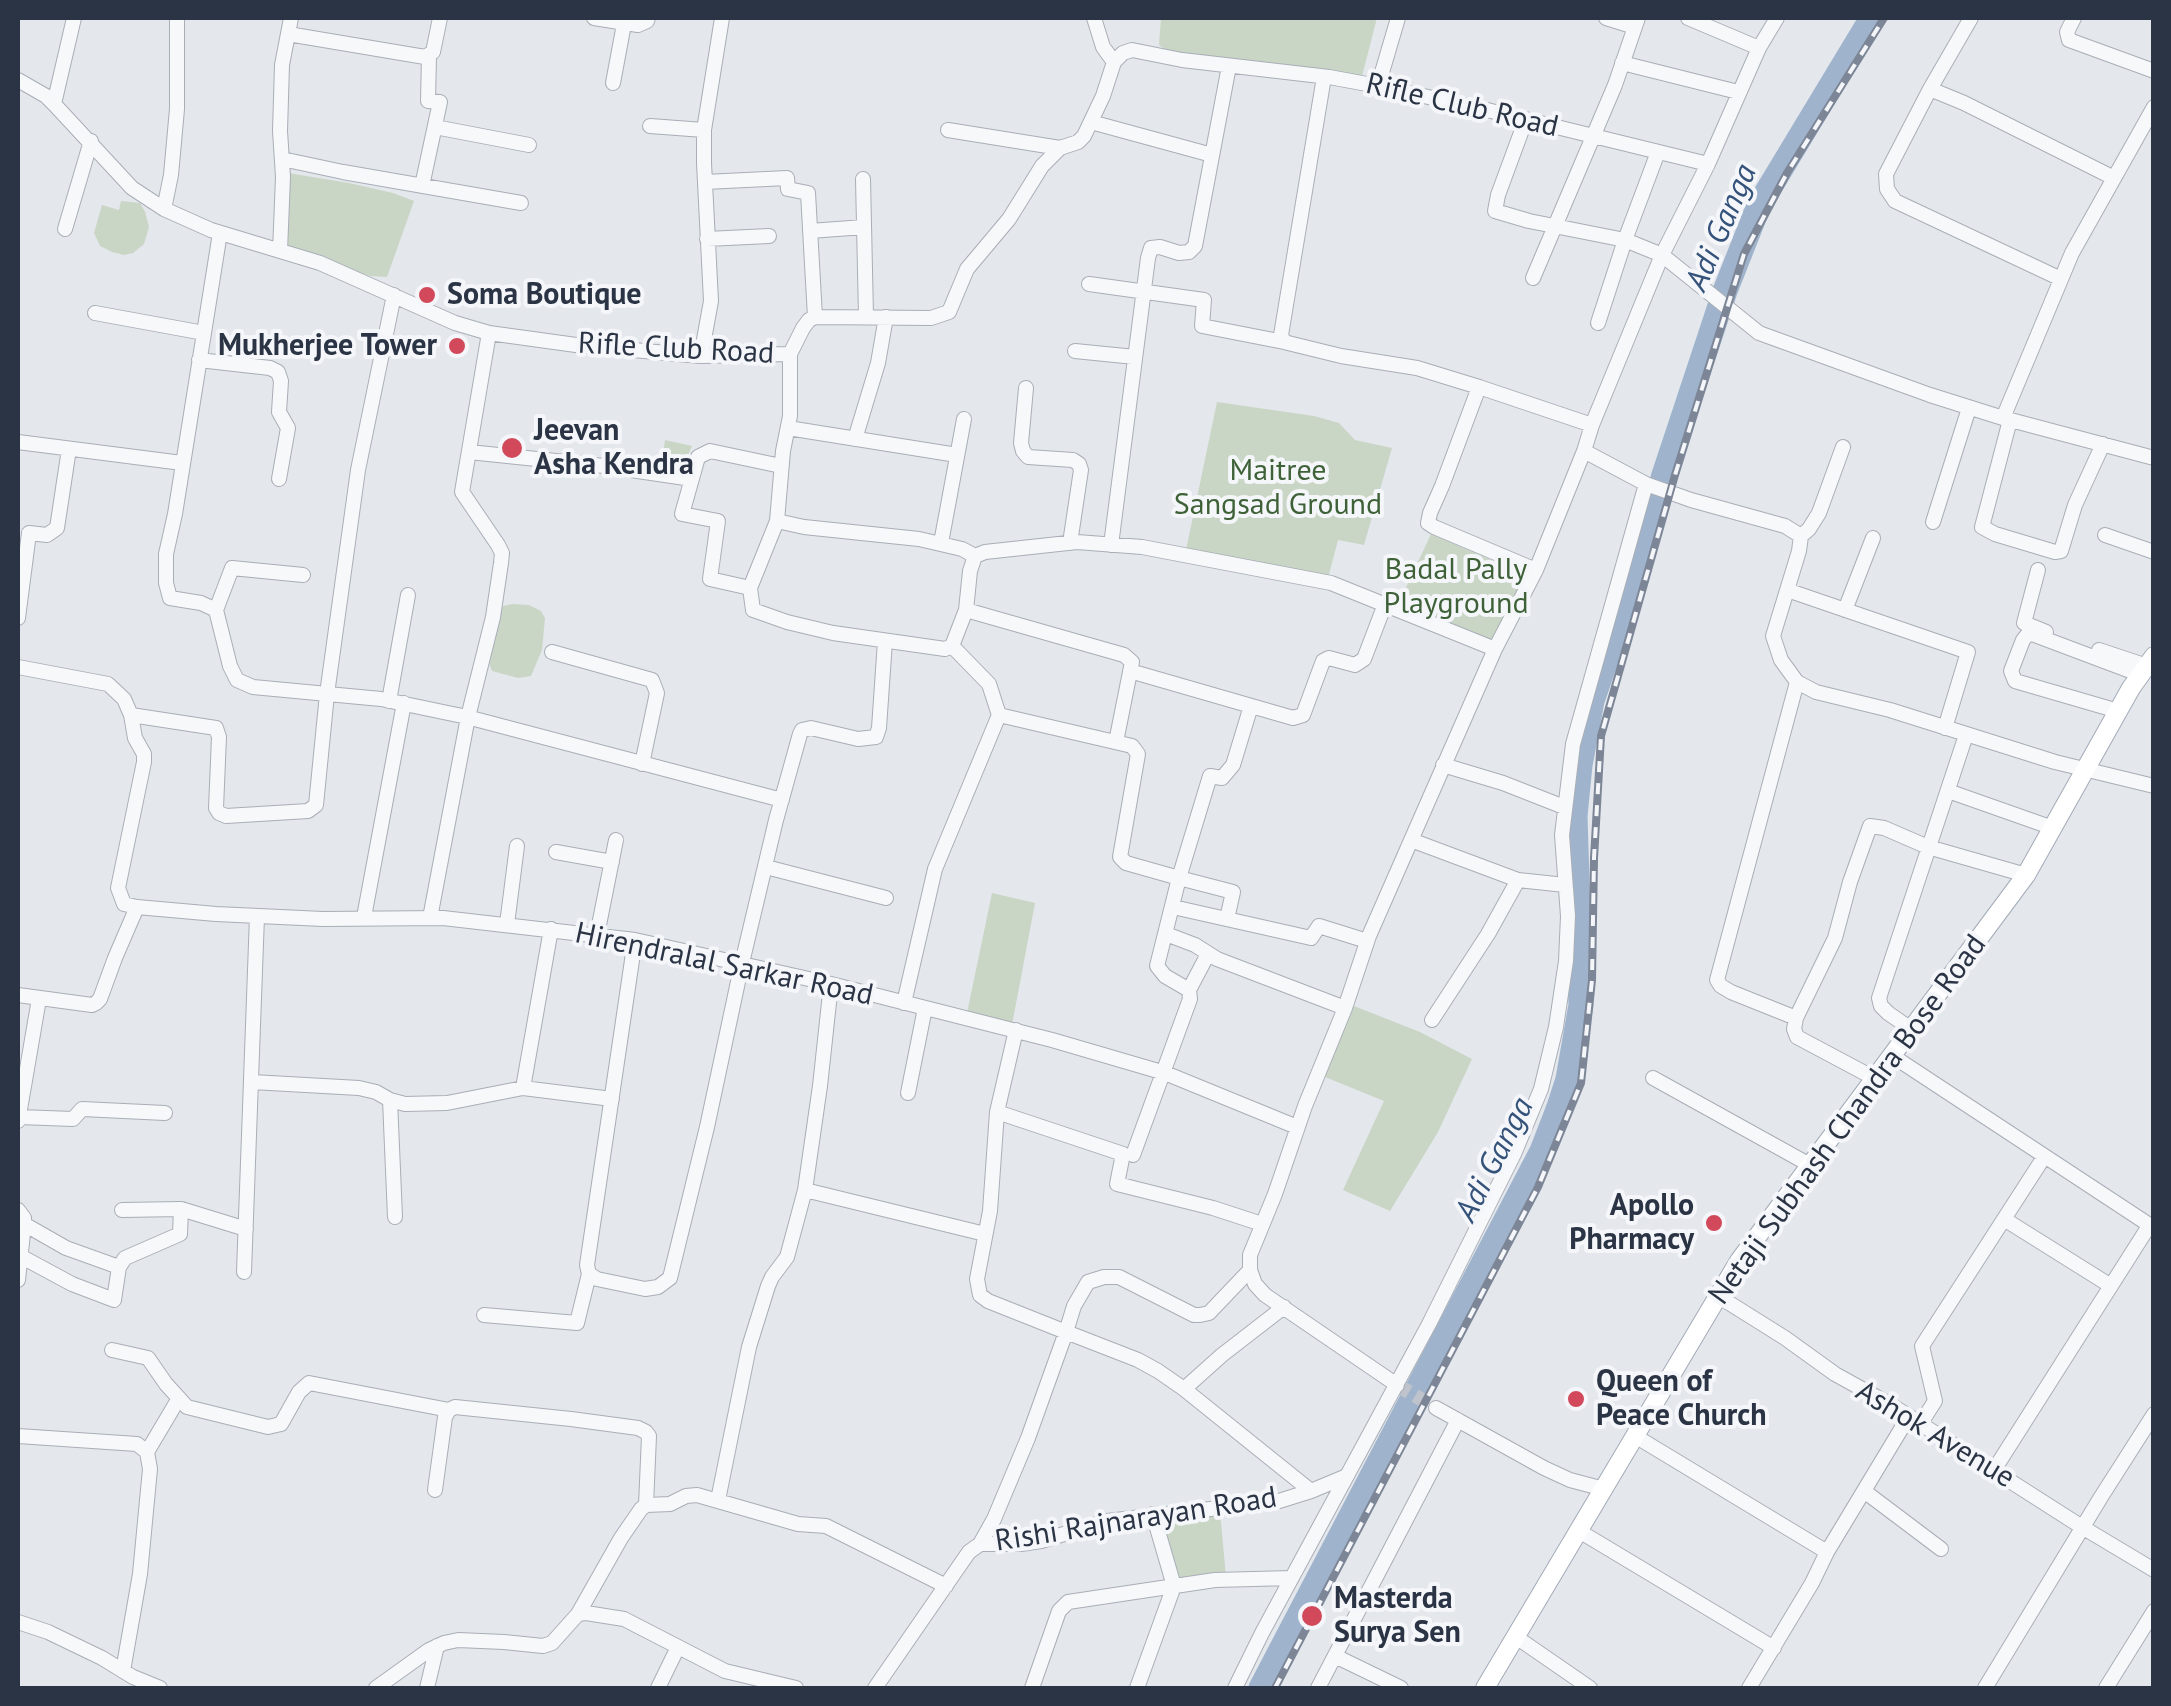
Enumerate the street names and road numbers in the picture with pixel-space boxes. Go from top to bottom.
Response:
street label: Rifle Club Road [1362,66,1562,146]
street label: Rifle Club Road [577,326,775,372]
street label: Hirendralal Sarkar Road [572,916,876,1014]
street label: Netaji Subhash Chandra Bose Road [1702,928,1994,1312]
street label: Ashok Avenue [1849,1374,2021,1496]
street label: Rishi Rajnarayan Road [993,1480,1279,1560]

